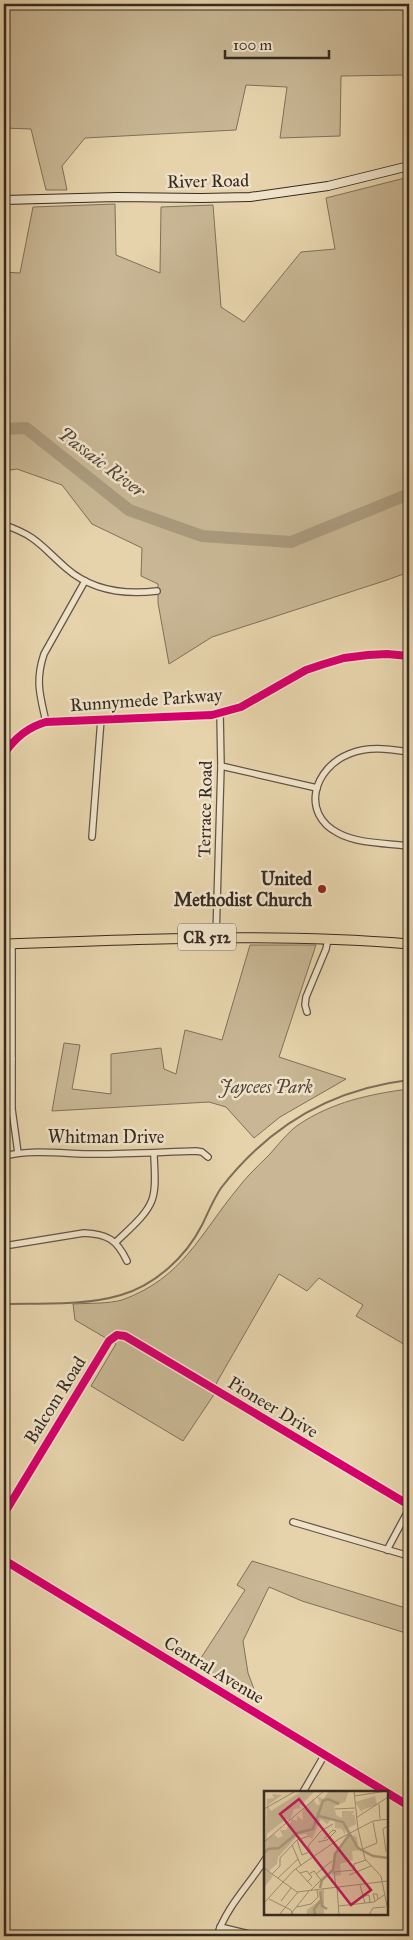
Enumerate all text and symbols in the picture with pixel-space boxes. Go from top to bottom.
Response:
scale bar [225,28,329,60]
text: 100 m [233,36,273,54]
street label: River Road [167,169,249,193]
water label: Passaic River [54,422,151,503]
street label: Runnymede Parkway [69,684,224,716]
street label: Terrace Road [193,760,217,858]
place label: United Methodist Church [174,868,313,911]
marker: United Methodist Church [316,883,328,895]
road number: CR 512 [178,924,236,950]
park label: Jaycees Park [218,1076,313,1098]
street label: Whitman Drive [48,1126,164,1148]
street label: Balcom Road [20,1352,90,1448]
street label: Pioneer Drive [224,1371,322,1443]
street label: Central Avenue [160,1631,268,1709]
inset map [264,1791,388,1915]

